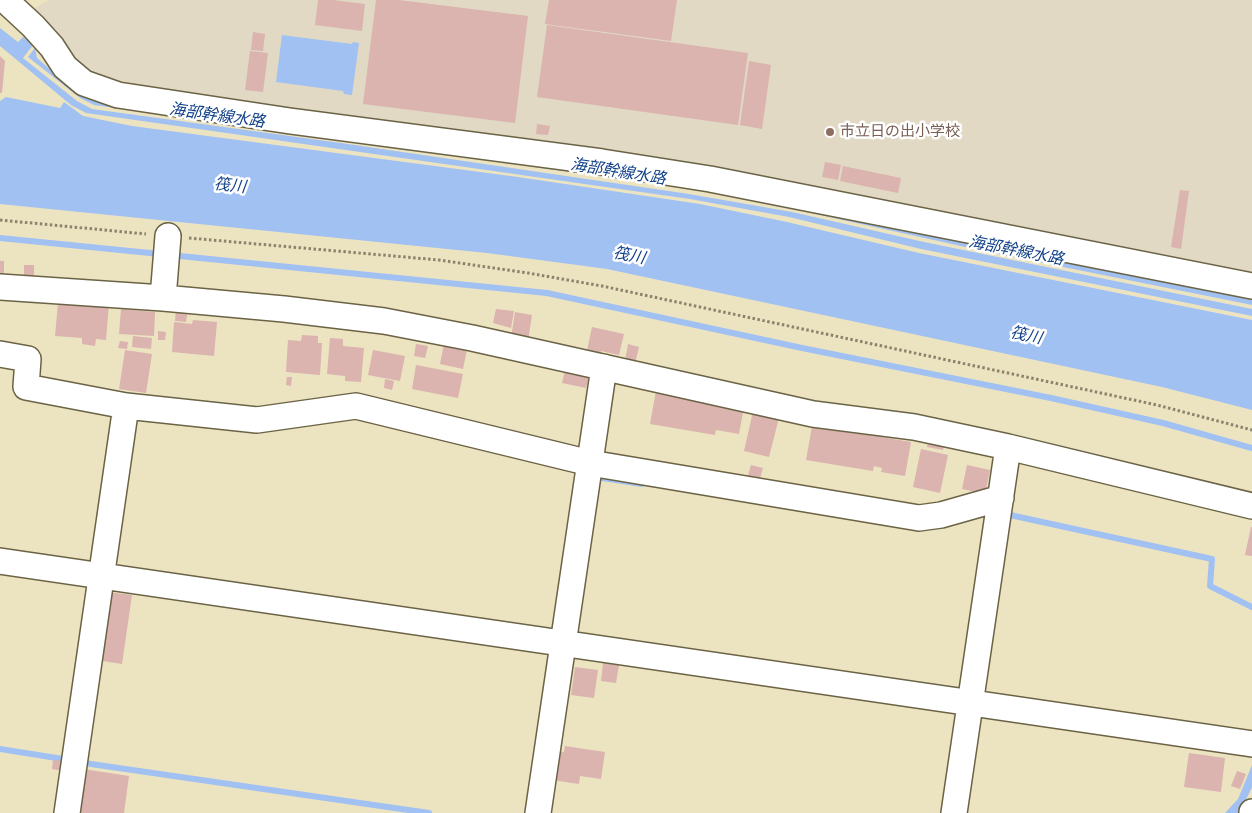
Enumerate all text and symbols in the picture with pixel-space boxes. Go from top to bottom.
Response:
water label: 海部幹線水路 [168,100,266,132]
place label: 市立日の出小学校 [840,123,960,141]
marker: 市立日の出小学校 [824,126,836,138]
water label: 海部幹線水路 [569,155,667,189]
water label: 筏川 [213,175,247,197]
water label: 海部幹線水路 [967,232,1065,270]
water label: 筏川 [611,244,647,268]
water label: 筏川 [1008,323,1044,349]

